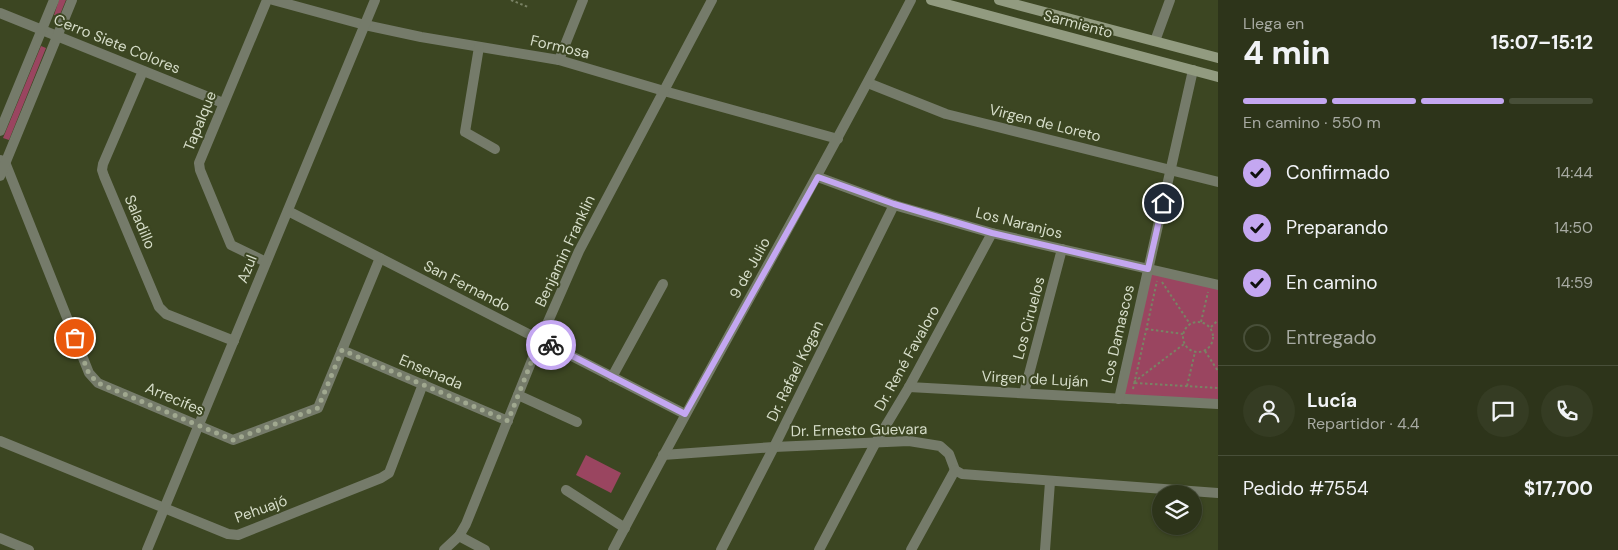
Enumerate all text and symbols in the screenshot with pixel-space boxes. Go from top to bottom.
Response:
street label: Sarmiento [1041,5,1115,43]
street label: Cerro Siete Colores [51,9,183,79]
text: Llega en [1243,13,1304,34]
street label: Formosa [528,30,592,64]
text: 15:07–15:12 [1491,30,1593,55]
text: 4 min [1243,32,1330,74]
street label: Tapalque [179,88,221,154]
street label: Virgen de Loreto [987,99,1103,147]
text: En camino · 550 m [1243,112,1381,133]
icon: check [1243,159,1271,187]
text: Confirmado [1286,160,1390,185]
text: 14:44 [1556,162,1593,183]
pin [1142,182,1184,224]
icon: home [1149,189,1177,217]
street label: Saladillo [120,192,160,252]
street label: Benjamin Franklin [530,192,600,310]
street label: Los Naranjos [973,203,1065,243]
icon: check [1243,214,1271,242]
text: Preparando [1286,215,1388,240]
text: 14:50 [1554,217,1593,238]
street label: 9 de Julio [725,234,775,302]
street label: Azul [232,252,262,286]
street label: San Fernando [420,256,514,317]
icon: check [1243,269,1271,297]
text: En camino [1286,270,1378,295]
text: 14:59 [1556,272,1593,293]
street label: Los Ciruelos [1008,274,1050,362]
street label: Los Damascos [1097,283,1139,385]
street label: Dr. René Favaloro [870,302,944,414]
pin [54,317,96,359]
street label: Dr. Rafael Kogan [762,317,828,425]
courier [526,320,576,370]
icon: bag [61,324,89,352]
text: Entregado [1286,325,1377,350]
icon: bike [537,331,565,359]
street label: Ensenada [396,350,466,394]
street label: Virgen de Luján [981,366,1089,392]
street label: Arrecifes [142,378,208,420]
button: person [1243,385,1295,437]
button: chat [1477,385,1529,437]
button: phone [1541,385,1593,437]
text: Lucía [1307,388,1357,413]
text: Repartidor · 4.4 [1307,413,1420,434]
street label: Dr. Ernesto Guevara [790,419,928,441]
text: Pedido #7554 [1243,476,1369,501]
text: $17,700 [1524,476,1593,501]
map controls [1152,485,1202,535]
button: layers [1152,485,1202,535]
street label: Pehuajó [232,490,290,528]

